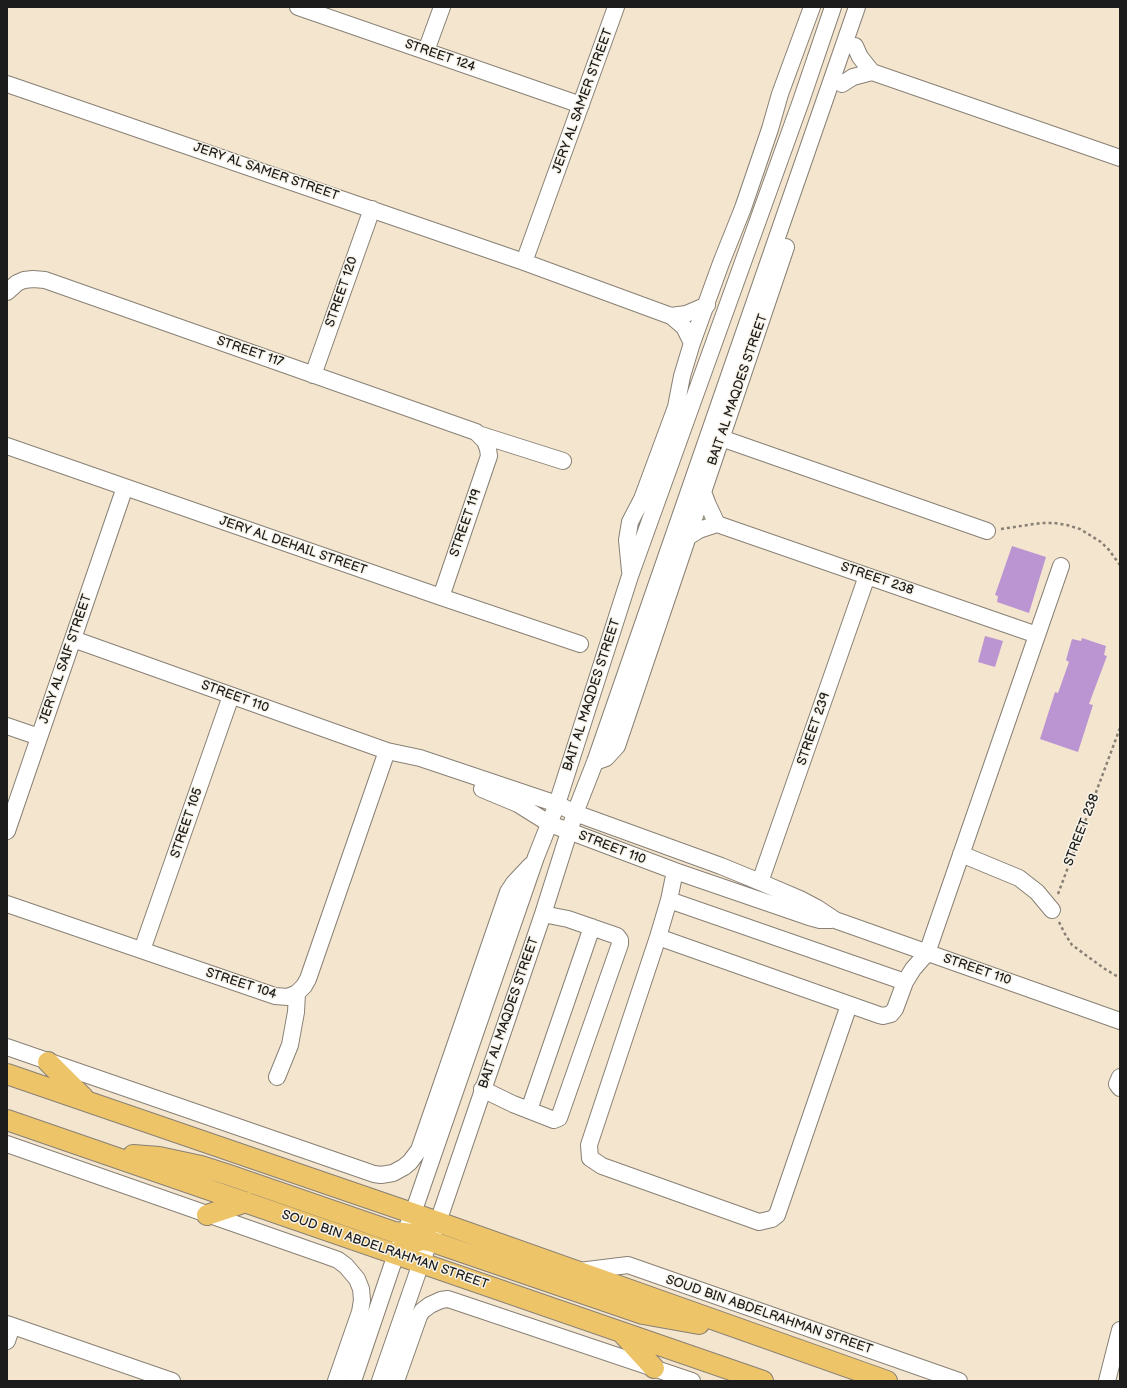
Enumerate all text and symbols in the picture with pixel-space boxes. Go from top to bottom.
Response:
street label: JERY AL SAMER STREET [550,27,616,175]
street label: STREET 124 [403,37,477,75]
street label: JERY AL SAMER STREET [191,140,341,204]
street label: STREET 120 [323,255,361,329]
street label: BAIT AL MAQDES STREET [705,312,771,468]
street label: STREET 117 [215,333,285,371]
street label: STREET 119 [447,487,485,559]
street label: JERY AL DEHAIL STREET [217,513,369,579]
street label: STREET 238 [838,559,916,599]
street label: JERY AL SAIF STREET [37,592,95,726]
street label: BAIT AL MAQDES STREET [560,617,624,773]
street label: STREET 110 [199,678,271,716]
street label: STREET 239 [794,691,834,767]
street label: STREET 105 [168,786,206,860]
street label: STREET 238 [1061,792,1103,868]
street label: STREET 110 [576,828,648,868]
street label: BAIT AL MAQDES STREET [476,935,542,1091]
street label: STREET 110 [941,951,1013,989]
street label: STREET 104 [204,965,278,1003]
street label: SOUD BIN ABDELRAHMAN STREET [280,1207,490,1293]
street label: SOUD BIN ABDELRAHMAN STREET [664,1272,874,1358]

